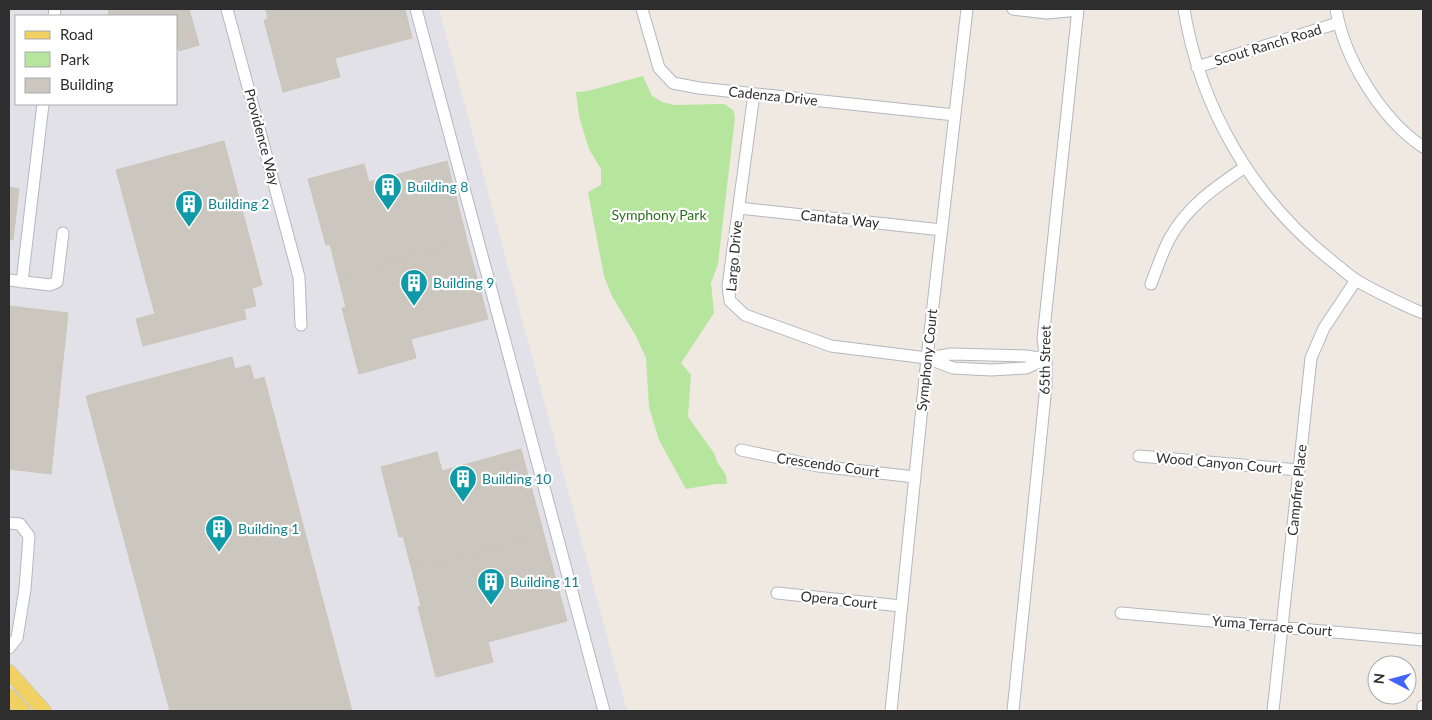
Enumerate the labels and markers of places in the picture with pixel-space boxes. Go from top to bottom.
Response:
building icon: Building 8 [373,172,403,211]
place label: Building 8 [407,178,468,195]
building icon: Building 2 [174,189,204,228]
place label: Building 2 [208,195,269,212]
building icon: Building 9 [399,268,429,307]
place label: Building 9 [433,274,494,291]
building icon: Building 10 [448,464,478,503]
place label: Building 10 [482,470,552,487]
building icon: Building 1 [204,514,234,553]
place label: Building 1 [238,520,299,537]
building icon: Building 11 [476,567,506,606]
place label: Building 11 [510,573,580,590]

